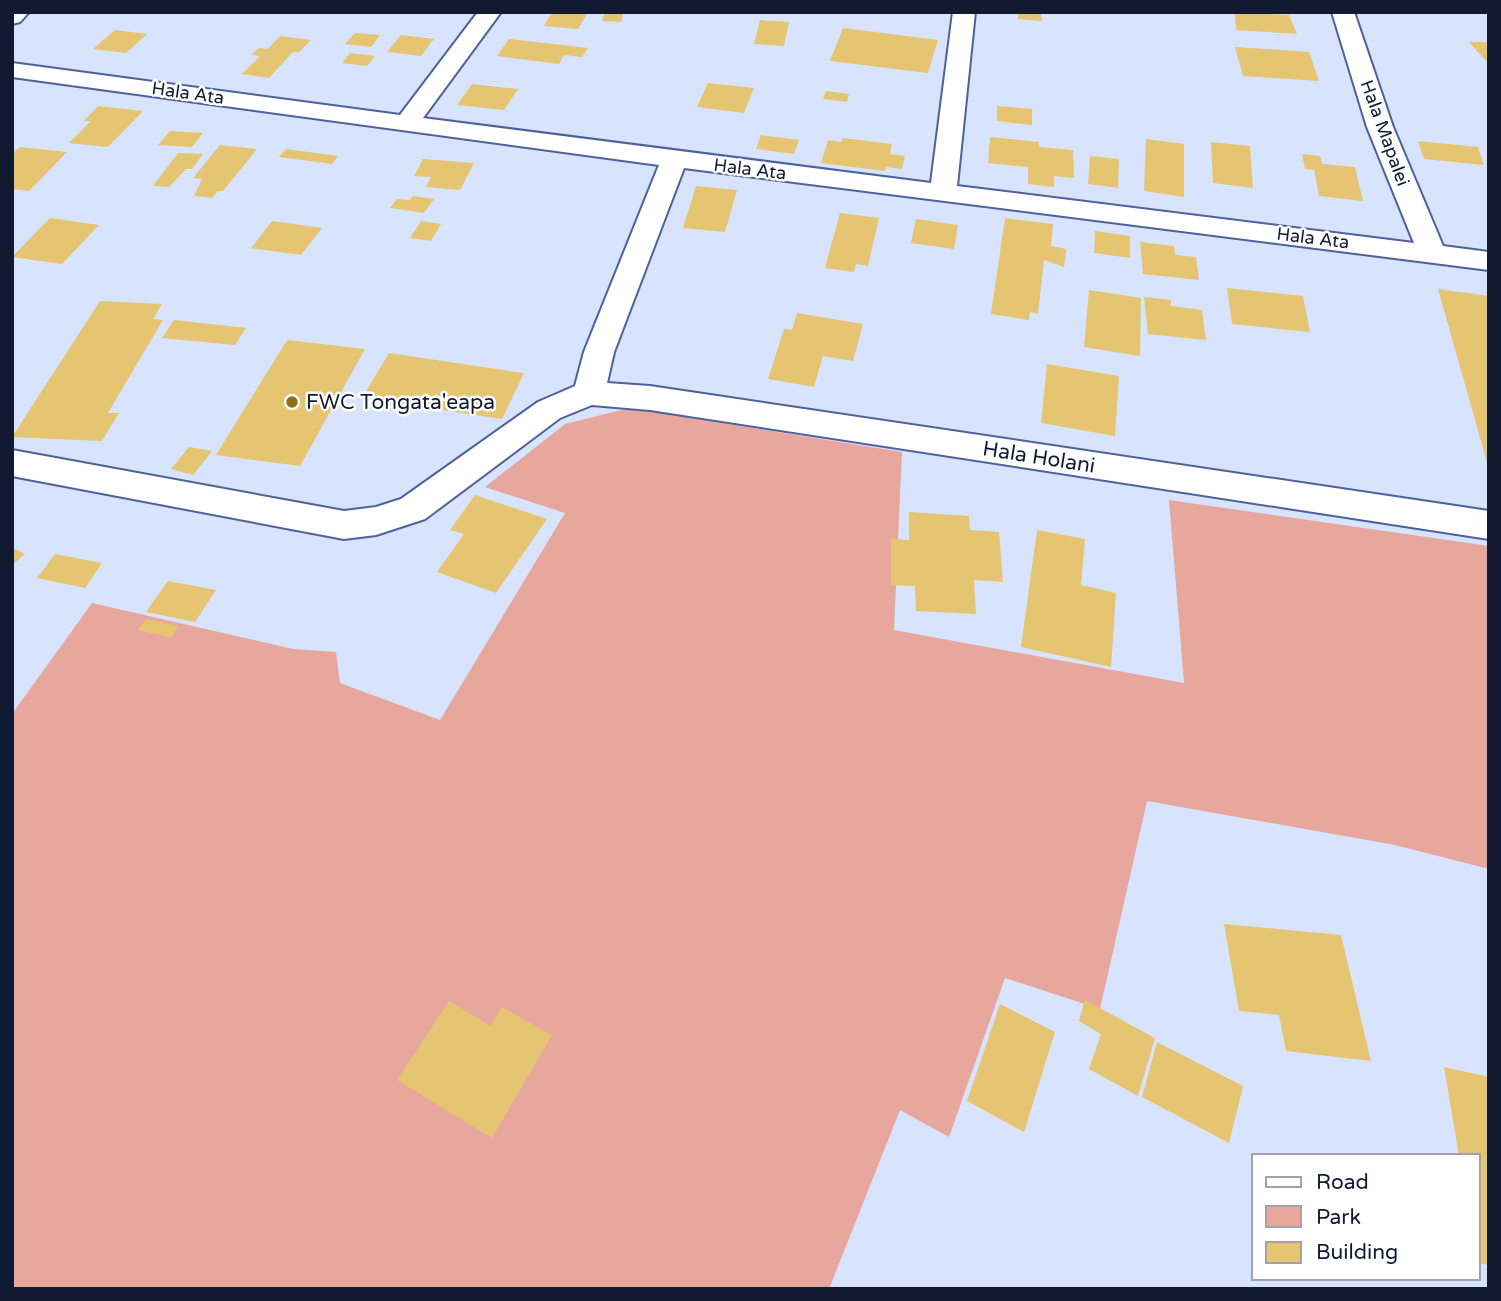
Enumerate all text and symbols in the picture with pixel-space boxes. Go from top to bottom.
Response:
street label: Hala Ata [150,77,226,109]
street label: Hala Mapalei [1356,77,1414,189]
street label: Hala Ata [712,154,788,184]
street label: Hala Ata [1275,223,1351,253]
place label: FWC Tongata'eapa [306,390,495,415]
marker: FWC Tongata'eapa [284,394,300,410]
street label: Hala Holani [981,436,1097,479]
legend [1252,1154,1480,1280]
text: Road [1316,1170,1369,1195]
text: Park [1316,1205,1361,1230]
text: Building [1316,1240,1398,1265]

